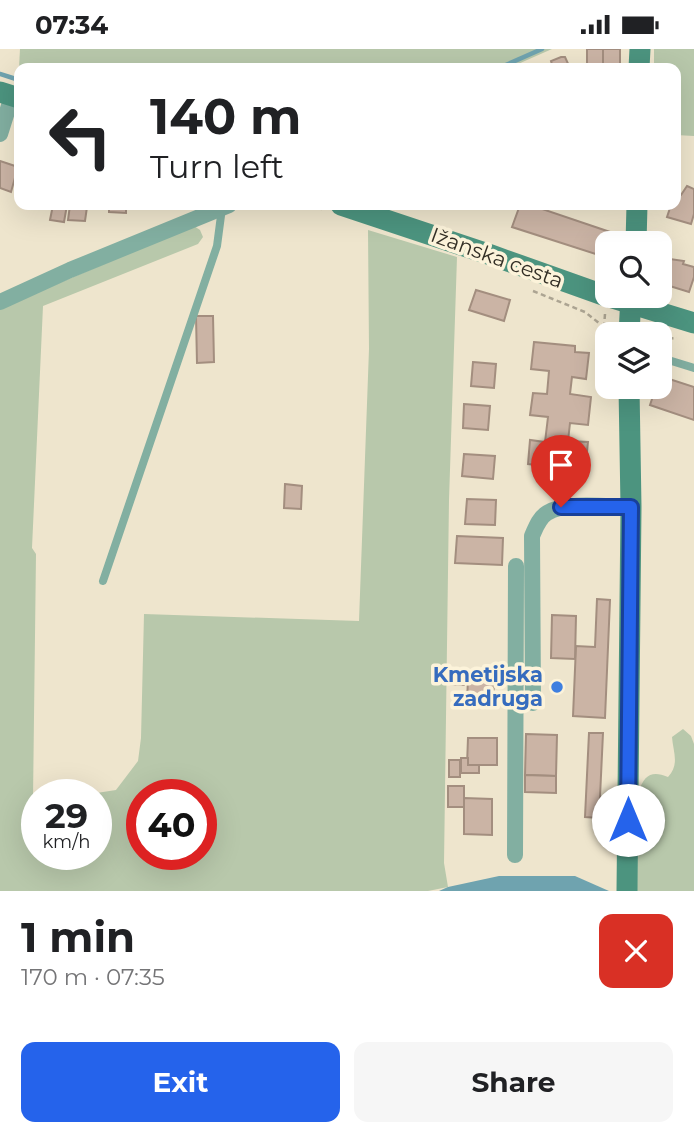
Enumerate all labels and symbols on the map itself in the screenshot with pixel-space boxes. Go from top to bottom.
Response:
street label: Ižanska cesta [427,222,567,293]
pin [531,435,591,507]
place label: Kmetijska zadruga [433,662,543,711]
marker: Kmetijska zadruga [549,679,565,695]
speed limit sign: 40 [126,779,217,870]
position arrow [591,783,665,857]

